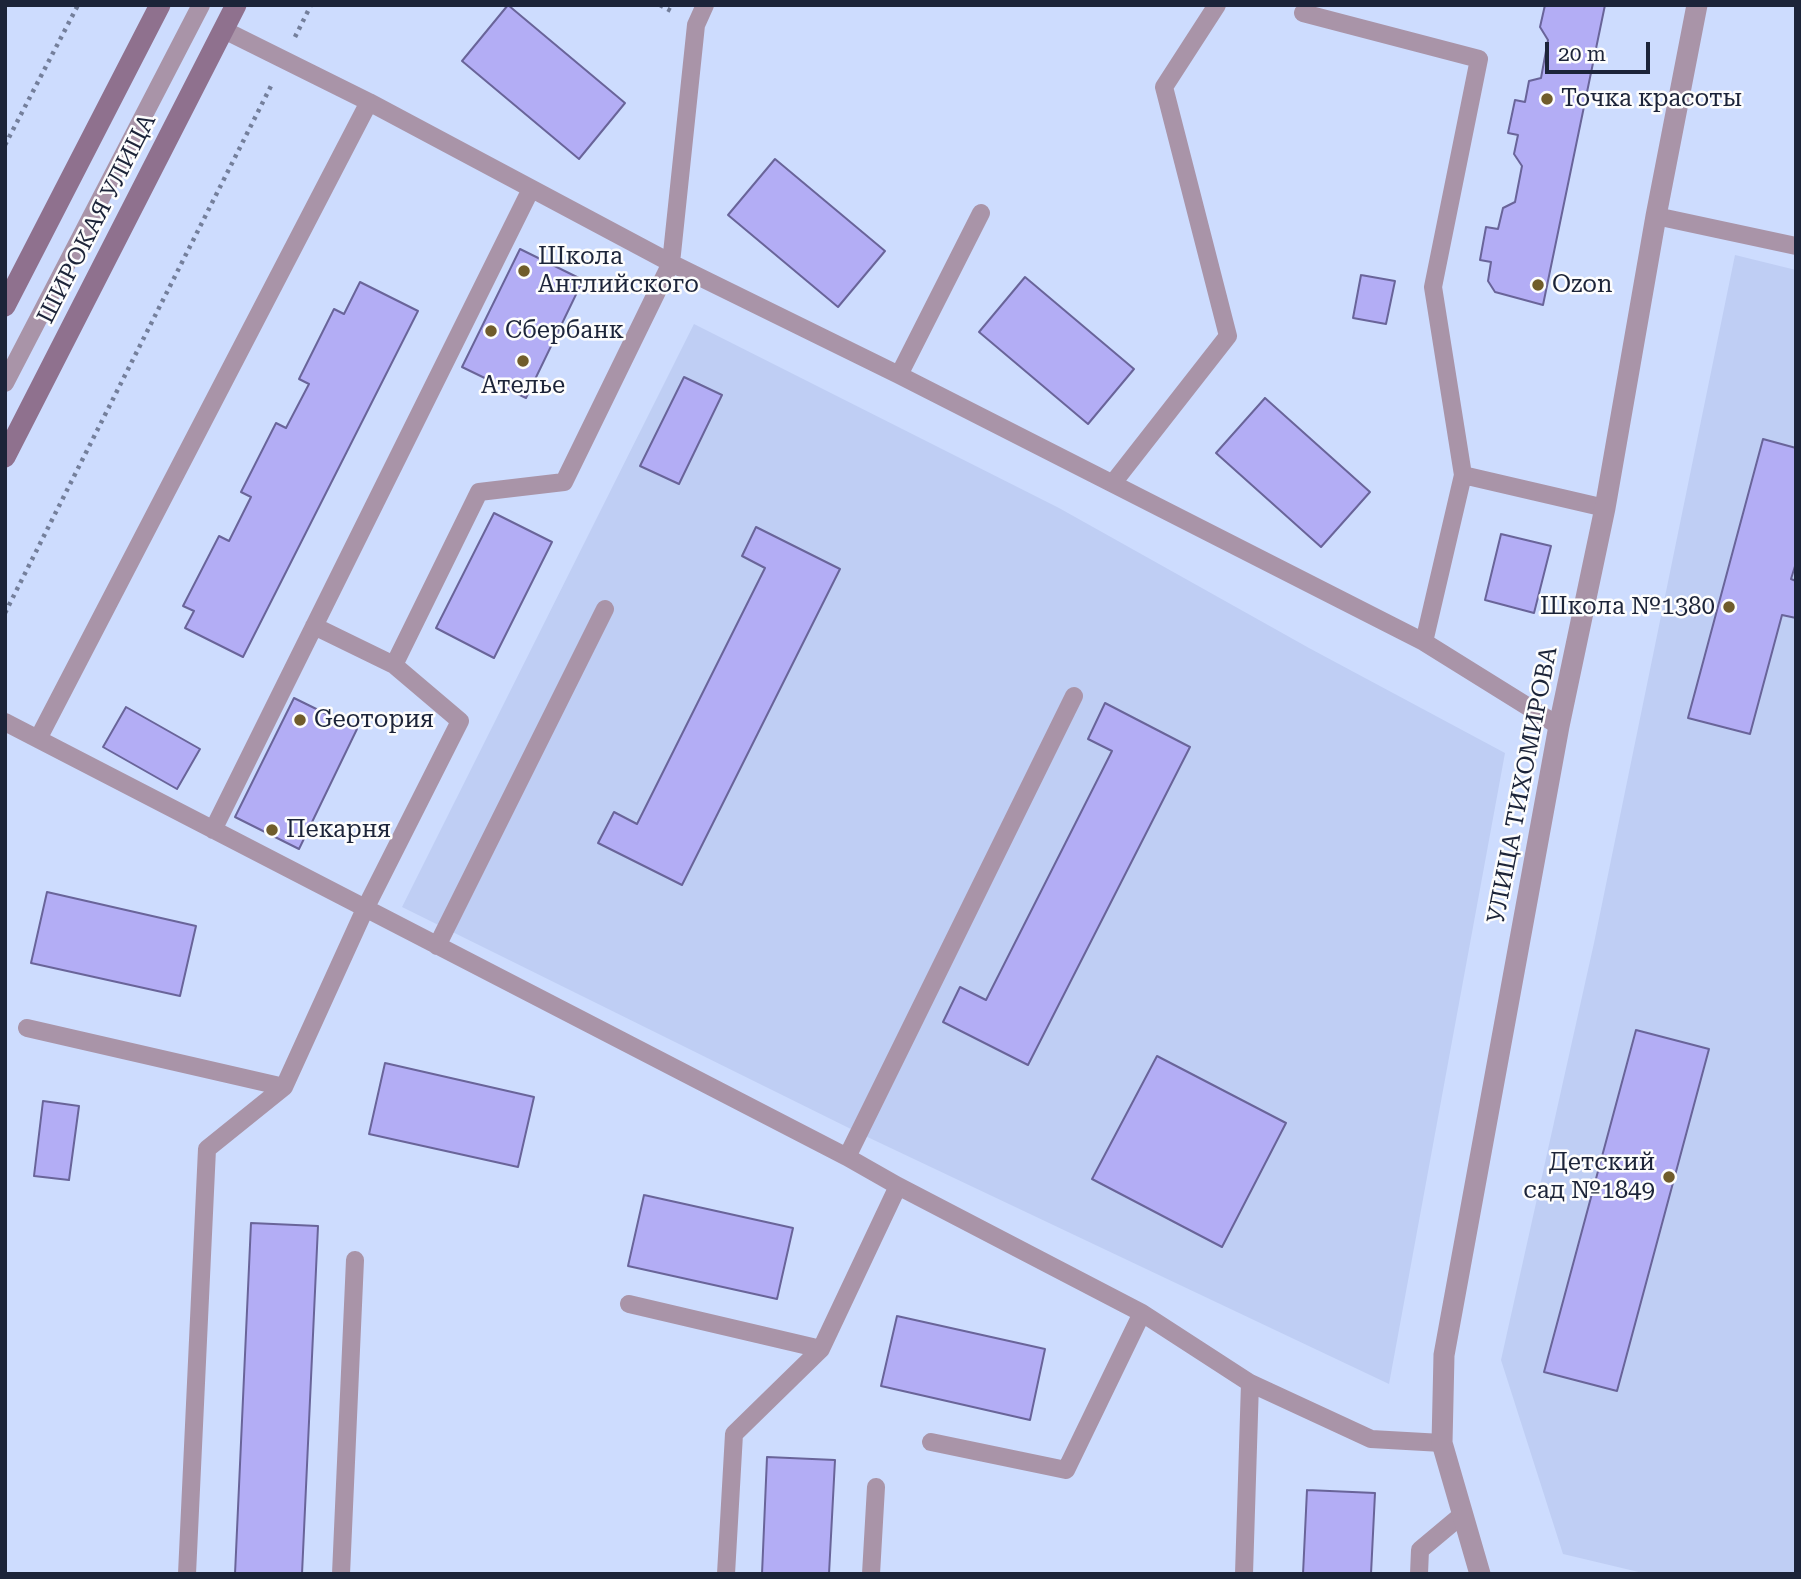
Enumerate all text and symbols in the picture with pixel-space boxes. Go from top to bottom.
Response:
scale bar [1549,28,1654,72]
text: 20 m [1558,42,1606,66]
place label: Точка красоты [1561,85,1742,113]
marker: Точка красоты [1539,91,1555,107]
street label: ШИРОКАЯ УЛИЦА [32,109,162,329]
place label: Школа Английского [538,243,699,299]
marker: Школа Английского [516,263,532,279]
place label: Ozon [1552,271,1613,299]
marker: Ozon [1530,277,1546,293]
place label: Сбербанк [505,317,624,345]
marker: Сбербанк [483,323,499,339]
marker: Ателье [515,353,531,369]
place label: Ателье [481,372,565,400]
place label: Школа №1380 [1540,593,1715,621]
marker: Школа №1380 [1721,599,1737,615]
street label: УЛИЦА ТИХОМИРОВА [1482,644,1564,926]
place label: Gеотория [314,706,434,734]
marker: Gеотория [292,712,308,728]
place label: Пекарня [286,816,391,844]
marker: Пекарня [264,822,280,838]
place label: Детский сад №1849 [1523,1149,1655,1205]
marker: Детский сад №1849 [1661,1169,1677,1185]

